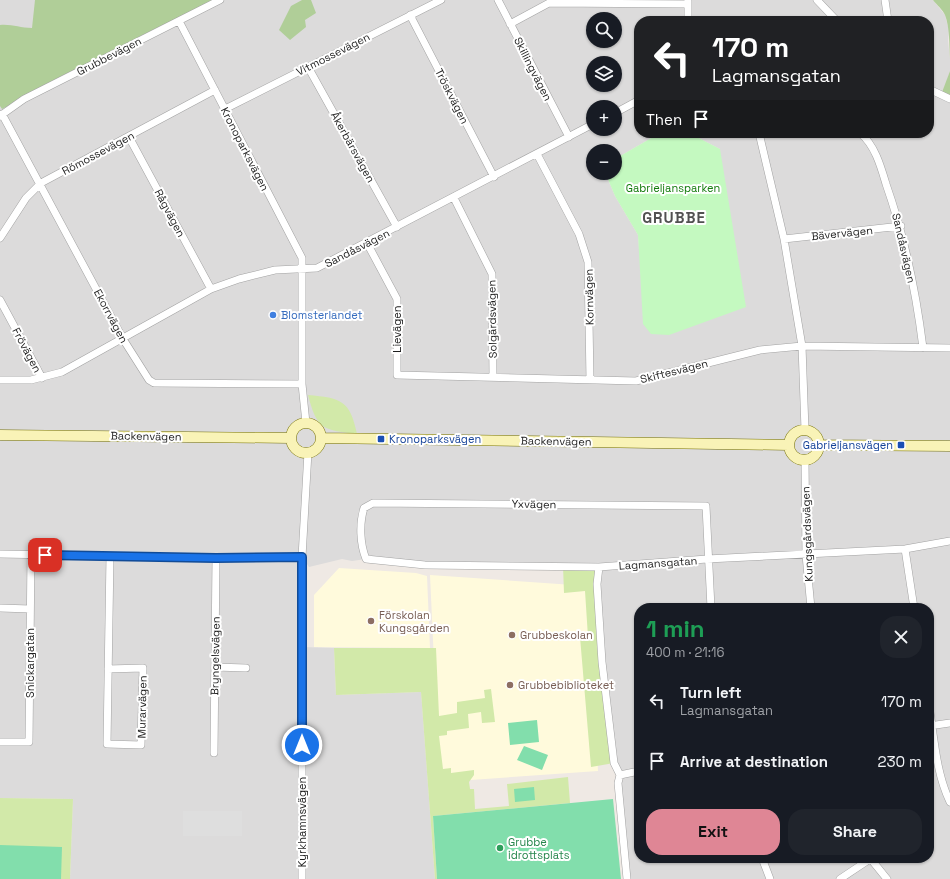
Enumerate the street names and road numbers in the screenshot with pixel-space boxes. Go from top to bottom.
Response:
street label: Vitmossevägen [294,29,372,79]
street label: Grubbevägen [74,34,144,78]
street label: Skillingvägen [511,35,555,103]
street label: Tröskvägen [432,66,472,126]
street label: Kronoparksvägen [218,105,272,193]
street label: Åkerbärsvägen [328,109,378,185]
street label: Römossevägen [59,128,137,178]
street label: Rågvägen [152,187,188,239]
street label: Sandåsvägen [889,212,919,284]
street label: Bävervägen [810,223,874,243]
street label: Sandåsvägen [322,226,392,270]
street label: Kornvägen [582,269,596,325]
street label: Solgärdsvägen [484,280,500,358]
street label: Ekorrvägen [91,287,131,345]
street label: Lievägen [390,305,404,353]
street label: Frövägen [9,325,45,375]
street label: Skiftesvägen [639,356,709,386]
street label: Backenvägen [110,428,182,444]
street label: Backenvägen [520,433,592,449]
street label: Kungsgårdsvägen [798,486,816,582]
street label: Yxvägen [512,497,556,511]
street label: Lagmansgatan [618,553,698,573]
street label: Bryngelsvägen [207,616,223,696]
street label: Snickargatan [23,628,37,698]
street label: Murarvägen [134,675,150,739]
street label: Kyrkhamnsvägen [295,777,309,867]

